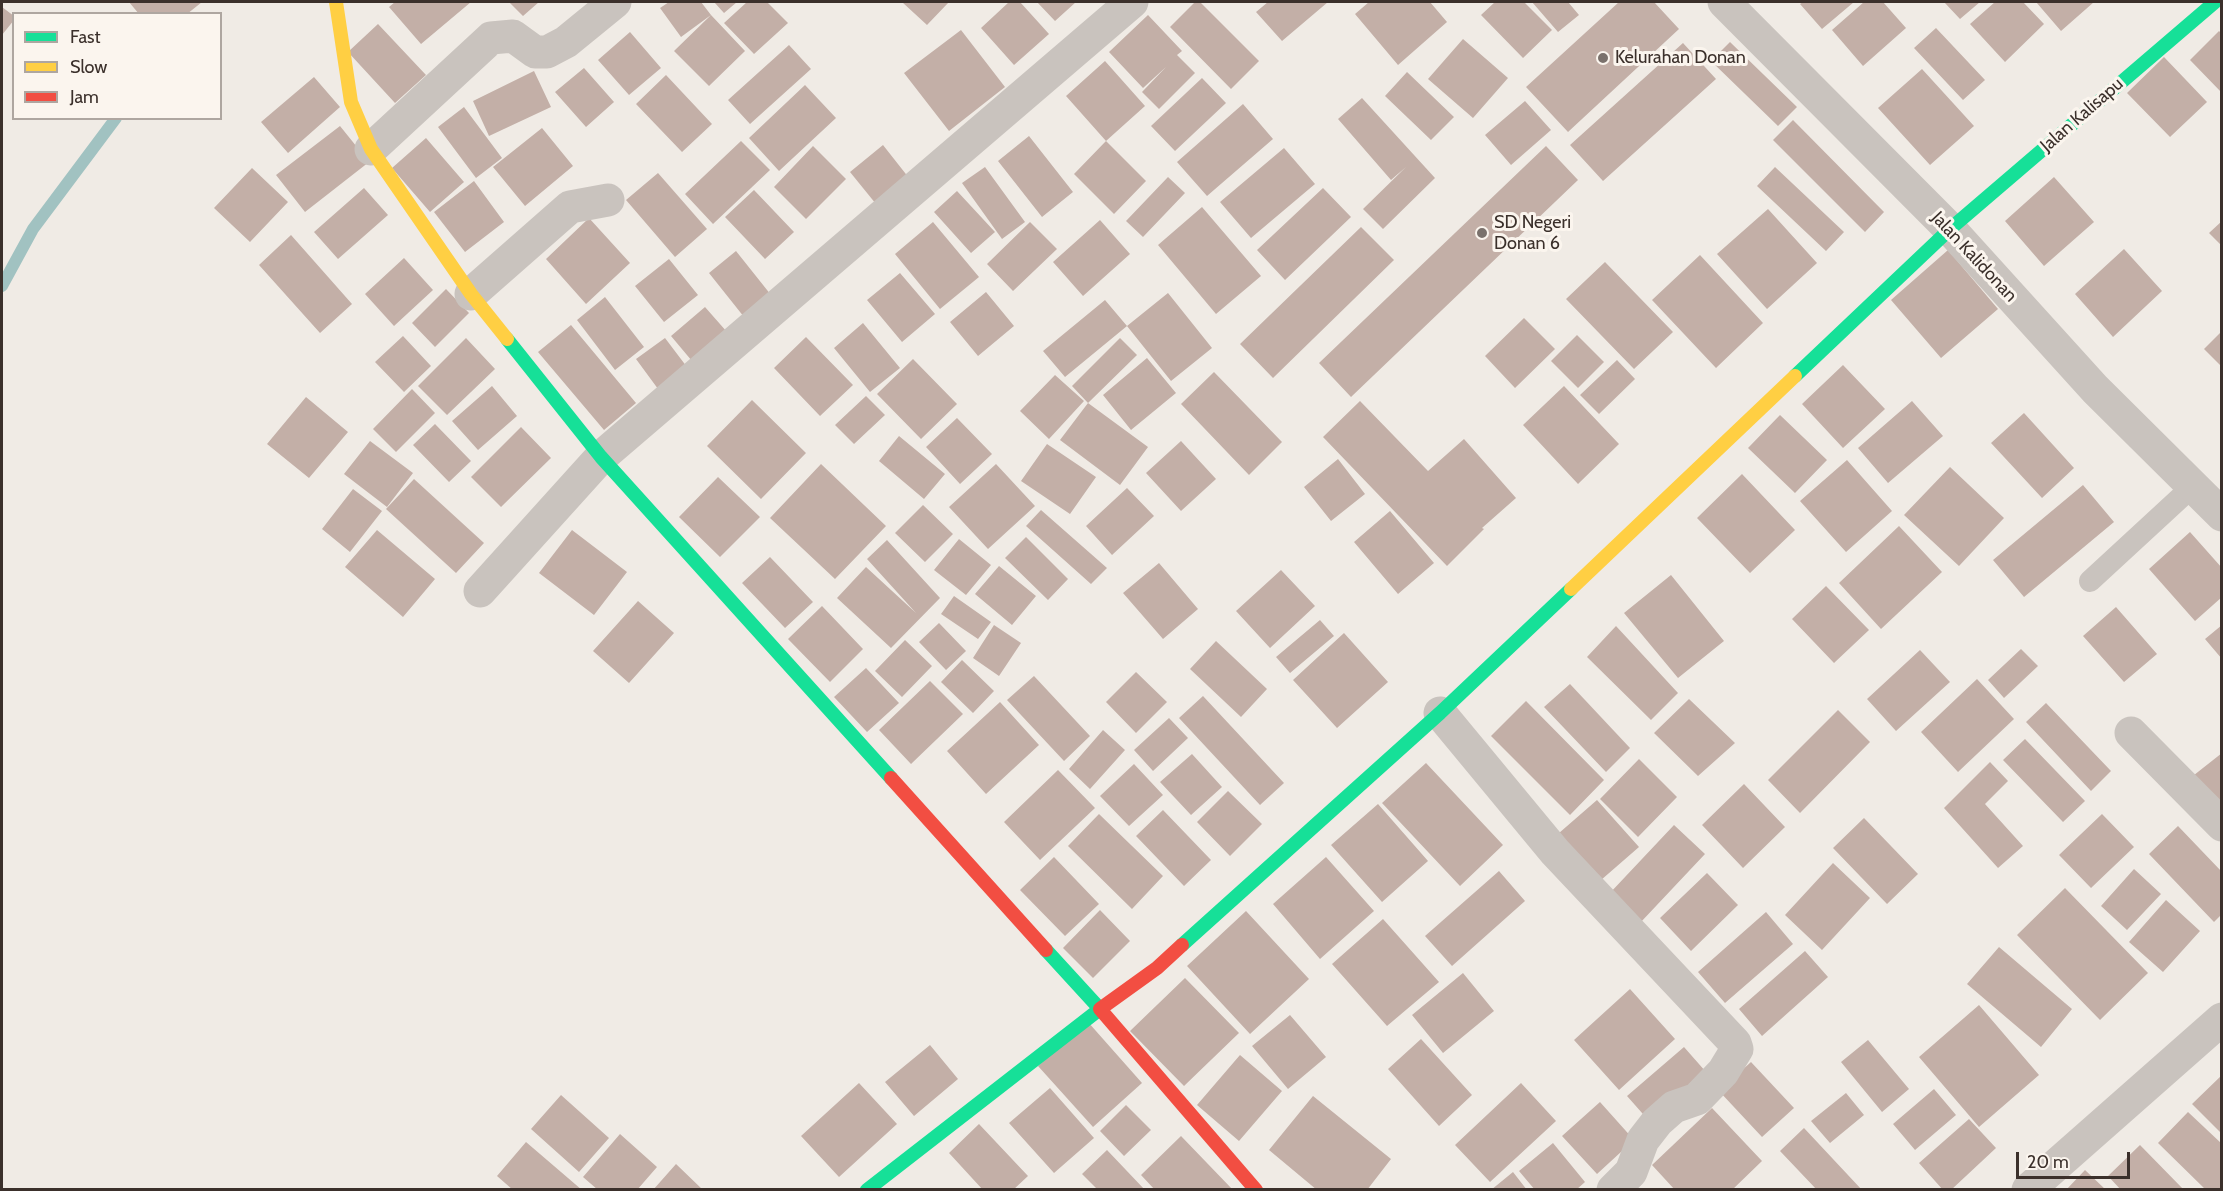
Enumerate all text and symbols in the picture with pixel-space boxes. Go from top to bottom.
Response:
legend [12,12,222,120]
text: Fast [70,26,101,48]
place label: Kelurahan Donan [1615,47,1746,69]
marker: Kelurahan Donan [1596,51,1610,65]
text: Slow [70,56,107,78]
street label: Jalan Kalisapu [2036,73,2128,157]
text: Jam [70,86,99,108]
street label: Jalan Kalidonan [1927,207,2021,307]
place label: SD Negeri Donan 6 [1494,212,1571,254]
marker: SD Negeri Donan 6 [1475,226,1489,240]
scale bar [2019,1140,2133,1178]
text: 20 m [2027,1151,2069,1173]

